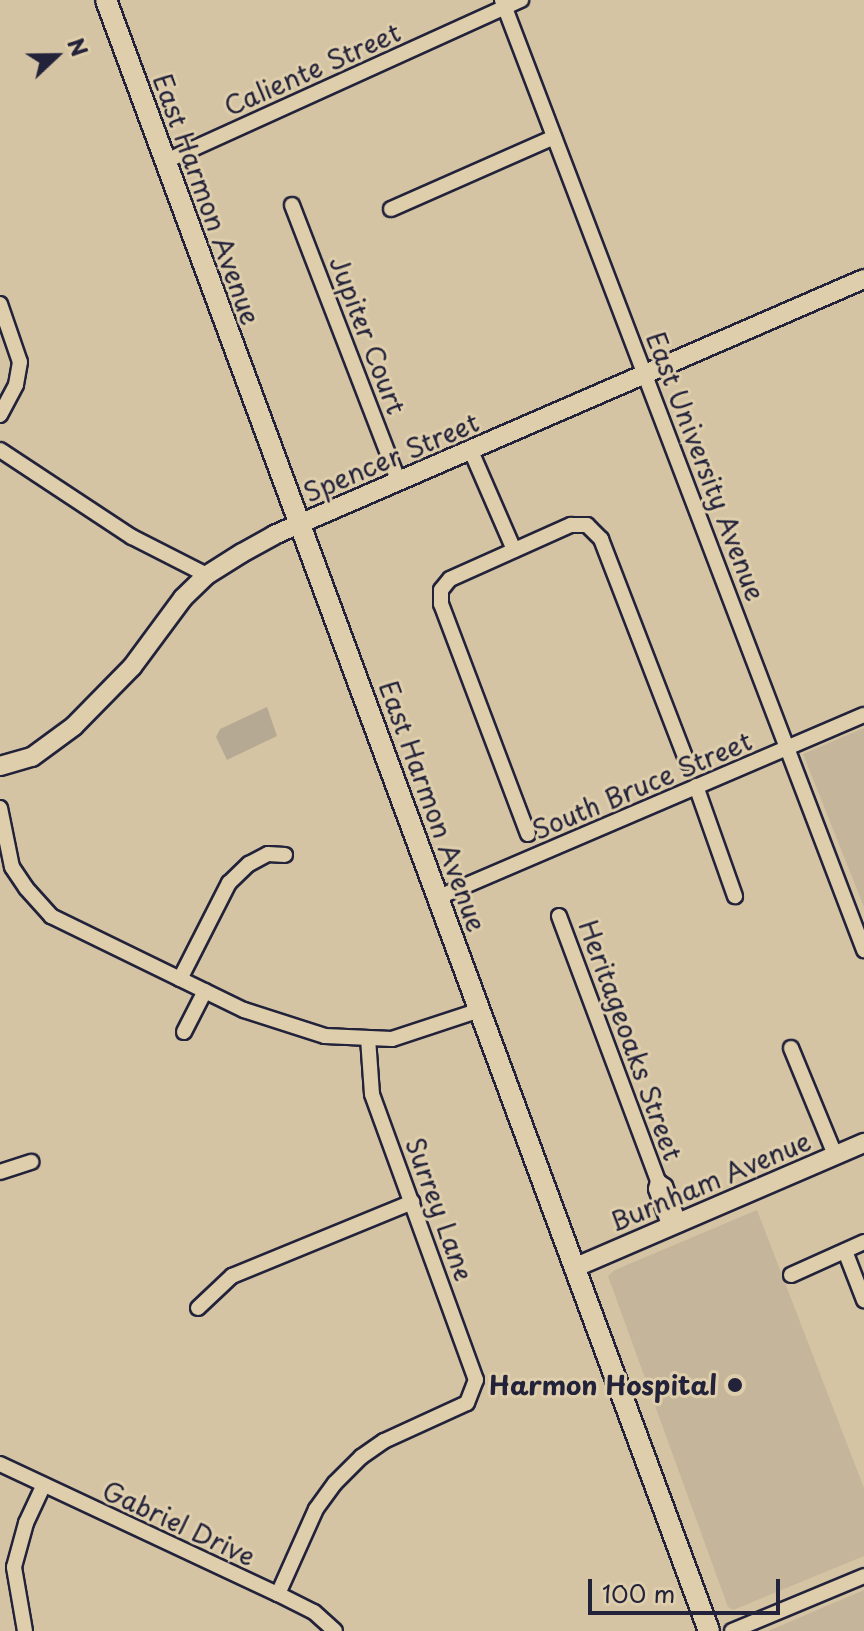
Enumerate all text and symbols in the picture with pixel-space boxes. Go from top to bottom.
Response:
north arrow [16,16,96,96]
street label: Caliente Street [219,16,405,122]
text: N [60,33,97,61]
street label: East Harmon Avenue [147,70,267,328]
street label: Jupiter Court [323,251,413,419]
street label: East University Avenue [640,327,772,605]
street label: Spencer Street [298,406,484,508]
street label: East Harmon Avenue [373,677,493,935]
street label: South Bruce Street [526,724,758,846]
street label: Heritageoaks Street [573,915,689,1165]
street label: Burnham Avenue [605,1125,815,1237]
street label: Surrey Lane [399,1132,481,1286]
place label: Harmon Hospital [489,1369,717,1401]
marker: Harmon Hospital [724,1374,746,1396]
street label: Gabriel Drive [97,1474,261,1572]
scale bar [592,1563,784,1613]
text: 100 m [602,1575,675,1611]

